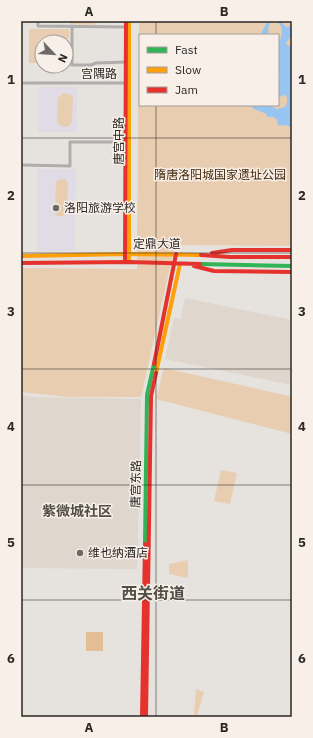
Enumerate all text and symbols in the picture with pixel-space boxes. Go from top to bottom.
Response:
text: A [85,3,94,20]
text: B [220,3,229,20]
north arrow [34,34,74,74]
legend [139,34,279,106]
text: Fast [175,42,198,57]
text: N [55,52,71,65]
text: Slow [175,62,201,77]
street label: 宫隅路 [81,66,117,81]
text: 1 [7,71,15,88]
text: 1 [298,71,306,88]
text: Jam [175,82,198,97]
street label: 唐宫中路 [111,117,126,165]
park label: 隋唐洛阳城国家遗址公园 [154,167,286,182]
text: 2 [7,187,15,204]
text: 2 [298,187,306,204]
place label: 洛阳旅游学校 [64,200,136,215]
marker: 洛阳旅游学校 [51,203,61,213]
street label: 定鼎大道 [133,236,181,251]
text: 3 [7,303,15,320]
text: 3 [298,303,306,320]
text: 4 [7,418,15,435]
text: 4 [298,418,306,435]
street label: 唐宫东路 [128,460,143,508]
district label: 紫微城社区 [42,502,112,520]
text: 5 [7,534,15,551]
text: 5 [298,534,306,551]
place label: 维也纳酒店 [88,545,148,560]
marker: 维也纳酒店 [75,548,85,558]
district label: 西关街道 [121,583,185,603]
text: 6 [7,650,15,667]
text: 6 [298,650,306,667]
text: A [85,719,94,736]
text: B [220,719,229,736]

